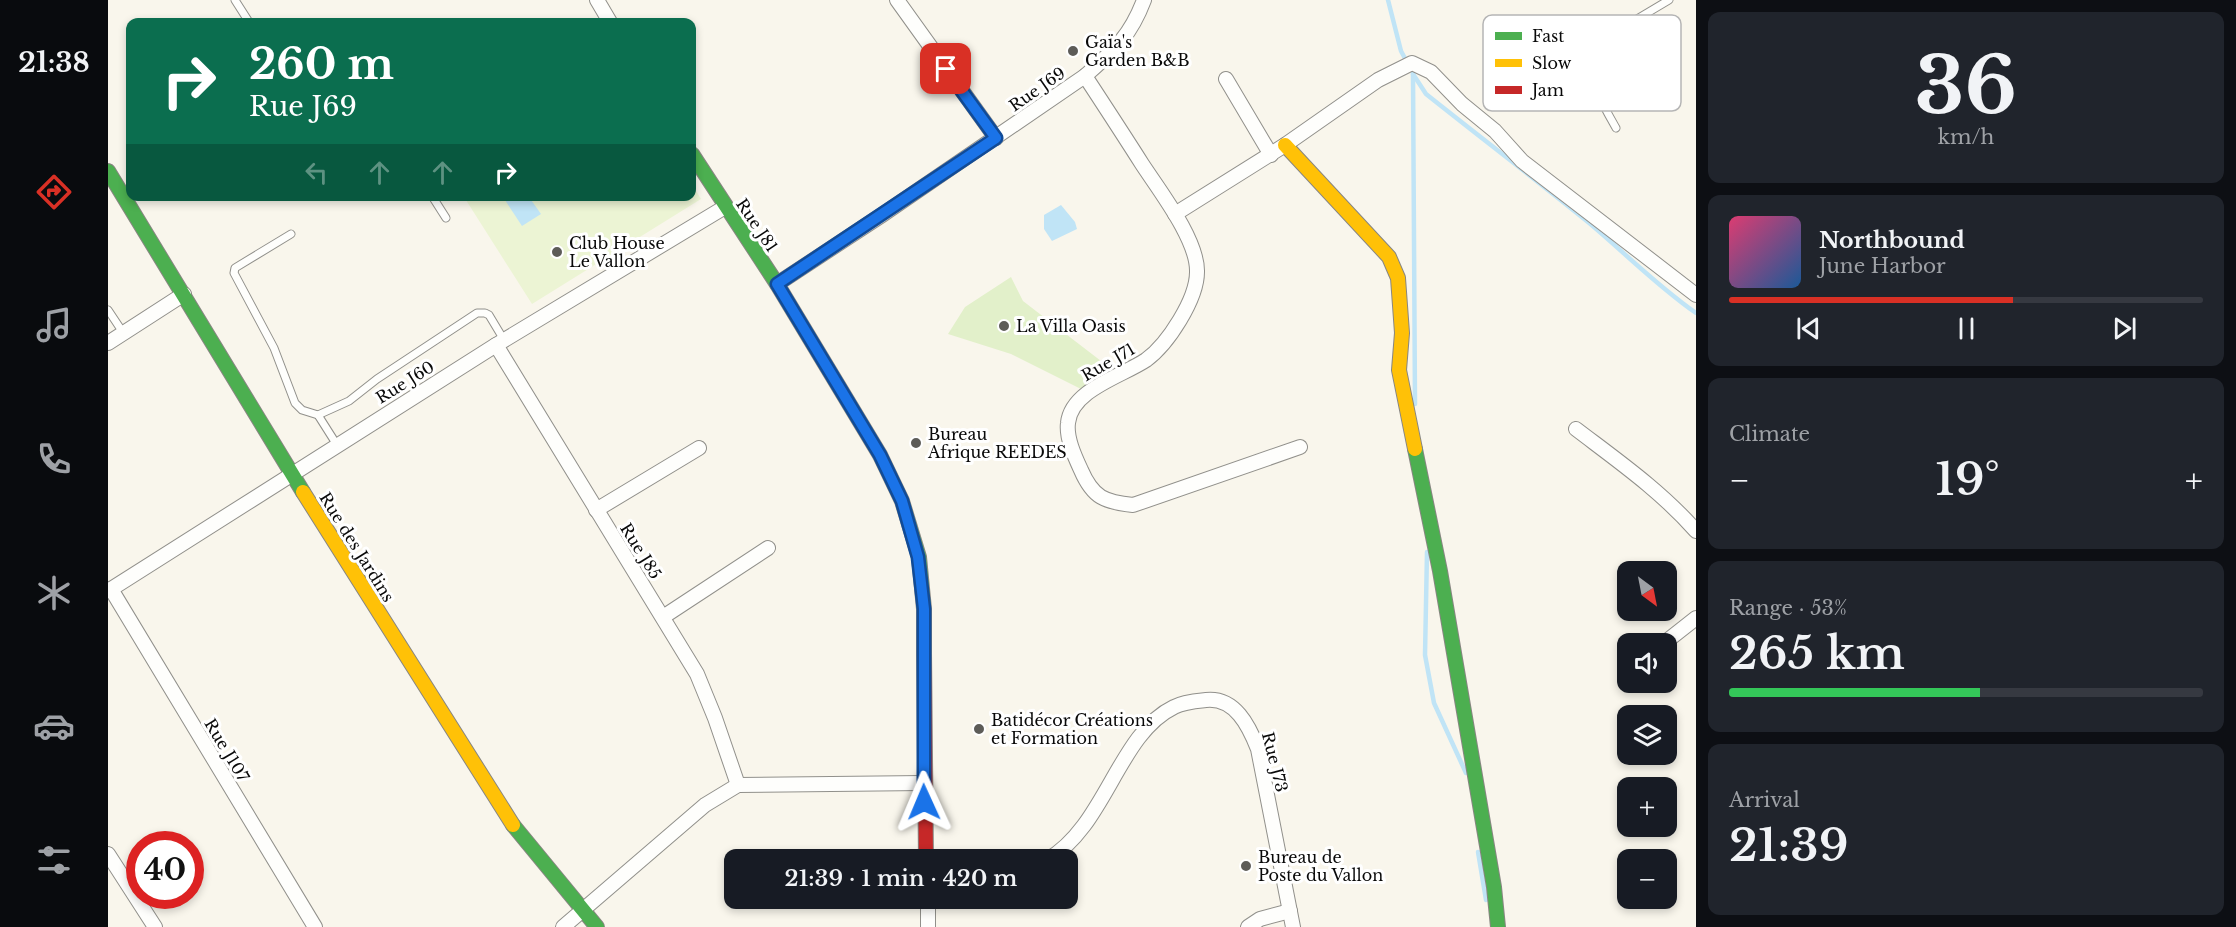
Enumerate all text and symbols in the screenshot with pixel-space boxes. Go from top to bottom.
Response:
legend [1483,15,1681,111]
text: Fast [1532,26,1564,46]
place label: Gaïa's Garden B&B [1085,32,1189,70]
text: 36 [1915,37,2017,134]
text: 260 m [249,38,394,90]
icon: right [150,42,228,120]
pin [920,43,971,94]
marker: Gaïa's Garden B&B [1066,44,1080,58]
text: 21:38 [18,46,90,79]
icon: arrive [929,52,962,85]
text: Slow [1532,53,1572,73]
street label: Rue J69 [1005,62,1069,116]
text: Jam [1530,80,1564,100]
text: Rue J69 [249,90,357,123]
text: km/h [1938,125,1994,149]
icon: left [300,156,333,189]
icon: ahead [363,156,396,189]
icon: ahead [426,156,459,189]
icon: right [489,156,522,189]
icon: directions [33,171,75,213]
street label: Rue J81 [732,194,782,256]
text: Northbound [1819,227,1965,254]
place label: Club House Le Vallon [569,233,665,271]
marker: Club House Le Vallon [550,245,564,259]
text: June Harbor [1819,254,1946,278]
icon: music [33,304,75,346]
icon: previous [1792,312,1825,345]
icon: pause [1950,312,1983,345]
icon: next [2108,312,2141,345]
place label: La Villa Oasis [1016,316,1126,336]
marker: La Villa Oasis [997,319,1011,333]
street label: Rue J71 [1078,339,1138,385]
street label: Rue J60 [372,356,438,408]
text: Climate [1729,422,1810,446]
place label: Bureau Afrique REEDES [927,424,1067,462]
marker: Bureau Afrique REEDES [909,436,923,450]
icon: phone [33,438,75,480]
text: 19° [1935,451,2000,507]
text: − [1729,460,1750,501]
text: + [2185,460,2203,501]
street label: Rue des Jardins [315,488,399,606]
street label: Rue J85 [616,519,666,583]
north arrow [1617,561,1677,621]
map controls [1617,561,1677,909]
icon: climate [33,572,75,614]
text: Range · 53% [1729,596,1847,620]
text: 265 km [1729,625,1905,681]
button: sound [1617,633,1677,693]
icon: car [33,705,75,747]
button: layers [1617,705,1677,765]
place label: Batidécor Créations et Formation [991,710,1153,748]
street label: Rue J107 [200,715,254,786]
marker: Batidécor Créations et Formation [972,722,986,736]
street label: Rue J73 [1258,730,1292,794]
position arrow [892,770,956,834]
button: + [1617,777,1677,837]
text: Arrival [1729,788,1800,812]
text: 21:39 [1729,817,1849,873]
speed limit sign: 40 [126,831,204,909]
icon: filters [33,839,75,881]
place label: Bureau de Poste du Vallon [1258,847,1383,885]
button: − [1617,849,1677,909]
marker: Bureau de Poste du Vallon [1239,859,1253,873]
text: 21:39 · 1 min · 420 m [785,865,1017,892]

